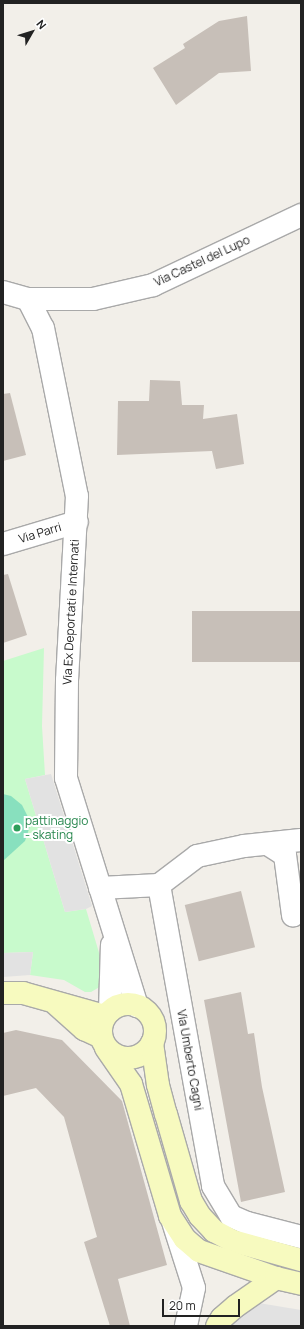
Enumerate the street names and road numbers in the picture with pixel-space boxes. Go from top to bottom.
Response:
street label: Via Castel del Lupo [152,233,252,289]
street label: Via Parri [17,520,63,546]
street label: Via Ex Deportati e Internati [60,539,82,685]
street label: Via Umberto Cagni [174,1008,206,1112]

